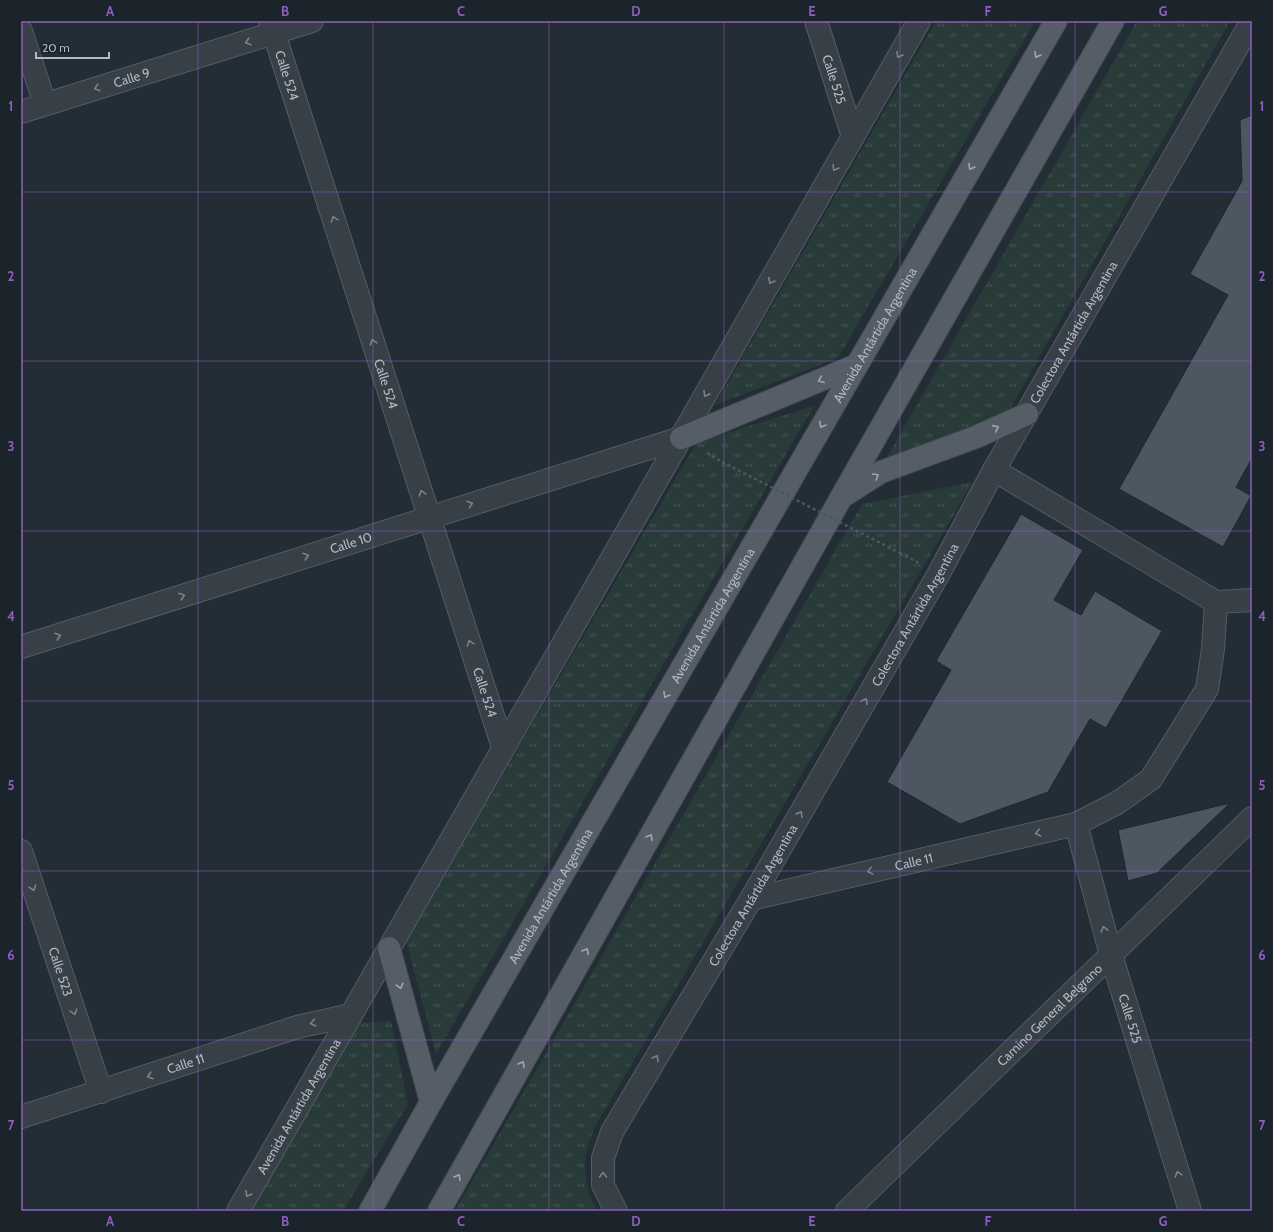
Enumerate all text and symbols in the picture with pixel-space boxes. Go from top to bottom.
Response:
text: A [106,3,115,19]
text: B [281,3,289,19]
text: C [457,3,465,19]
text: D [631,3,641,19]
text: E [808,3,816,19]
text: F [985,3,992,19]
text: G [1159,3,1168,19]
scale bar [36,34,109,60]
one-way arrow [245,37,252,45]
text: 20 m [42,40,70,55]
street label: Calle 524 [272,48,303,103]
one-way arrow [897,51,904,58]
one-way arrow [1034,51,1041,58]
street label: Calle 525 [819,52,850,106]
street label: Calle 9 [112,64,152,91]
one-way arrow [94,83,101,92]
text: 1 [9,98,13,114]
text: 1 [1260,98,1264,114]
one-way arrow [969,163,976,170]
one-way arrow [832,164,839,171]
one-way arrow [330,215,338,222]
street label: Colectora Antártida Argentina [1026,257,1121,406]
street label: Avenida Antártida Argentina [829,264,920,405]
text: 2 [8,268,15,284]
text: 2 [1259,268,1266,284]
one-way arrow [768,277,775,284]
one-way arrow [370,339,378,346]
street label: Calle 524 [371,357,402,411]
one-way arrow [817,375,825,383]
one-way arrow [704,389,711,397]
one-way arrow [820,421,827,428]
one-way arrow [993,424,1000,432]
text: 3 [7,438,15,454]
text: 3 [1258,438,1266,454]
one-way arrow [872,473,879,480]
one-way arrow [418,490,427,497]
one-way arrow [466,500,473,509]
street label: Calle 10 [328,528,374,557]
street label: Colectora Antártida Argentina [868,540,962,689]
street label: Avenida Antártida Argentina [667,544,758,686]
one-way arrow [302,553,309,561]
one-way arrow [178,592,185,601]
text: 4 [7,608,15,624]
text: 4 [1258,608,1266,624]
one-way arrow [54,632,61,640]
one-way arrow [466,640,475,647]
street label: Calle 524 [470,665,501,720]
one-way arrow [663,691,670,698]
one-way arrow [861,698,868,705]
text: 5 [8,777,15,793]
text: 5 [1259,777,1266,793]
one-way arrow [796,811,803,818]
street label: Colectora Antártida Argentina [705,821,801,969]
street label: Avenida Antártida Argentina [505,825,596,966]
one-way arrow [1034,828,1041,837]
one-way arrow [645,834,652,841]
street label: Calle 11 [893,849,934,874]
one-way arrow [867,867,873,875]
one-way arrow [29,885,37,892]
one-way arrow [1100,926,1109,933]
street label: Calle 523 [45,945,77,998]
text: 6 [7,947,15,963]
one-way arrow [581,947,589,955]
text: 6 [1258,947,1266,963]
street label: Camino General Belgrano [994,960,1105,1069]
one-way arrow [395,983,403,989]
street label: Calle 525 [1115,992,1146,1045]
one-way arrow [70,1008,78,1015]
one-way arrow [310,1018,316,1026]
street label: Avenida Antártida Argentina [253,1035,344,1177]
street label: Calle 11 [165,1050,206,1077]
one-way arrow [652,1055,659,1062]
one-way arrow [518,1061,525,1068]
one-way arrow [146,1071,153,1079]
text: 7 [8,1117,15,1133]
text: 7 [1259,1117,1266,1133]
one-way arrow [1174,1170,1183,1177]
one-way arrow [599,1172,607,1178]
one-way arrow [454,1174,461,1181]
one-way arrow [245,1190,252,1197]
text: A [106,1213,115,1229]
text: B [281,1213,289,1229]
text: C [457,1213,465,1229]
text: D [631,1213,641,1229]
text: E [808,1213,816,1229]
text: F [985,1213,992,1229]
text: G [1159,1213,1168,1229]

